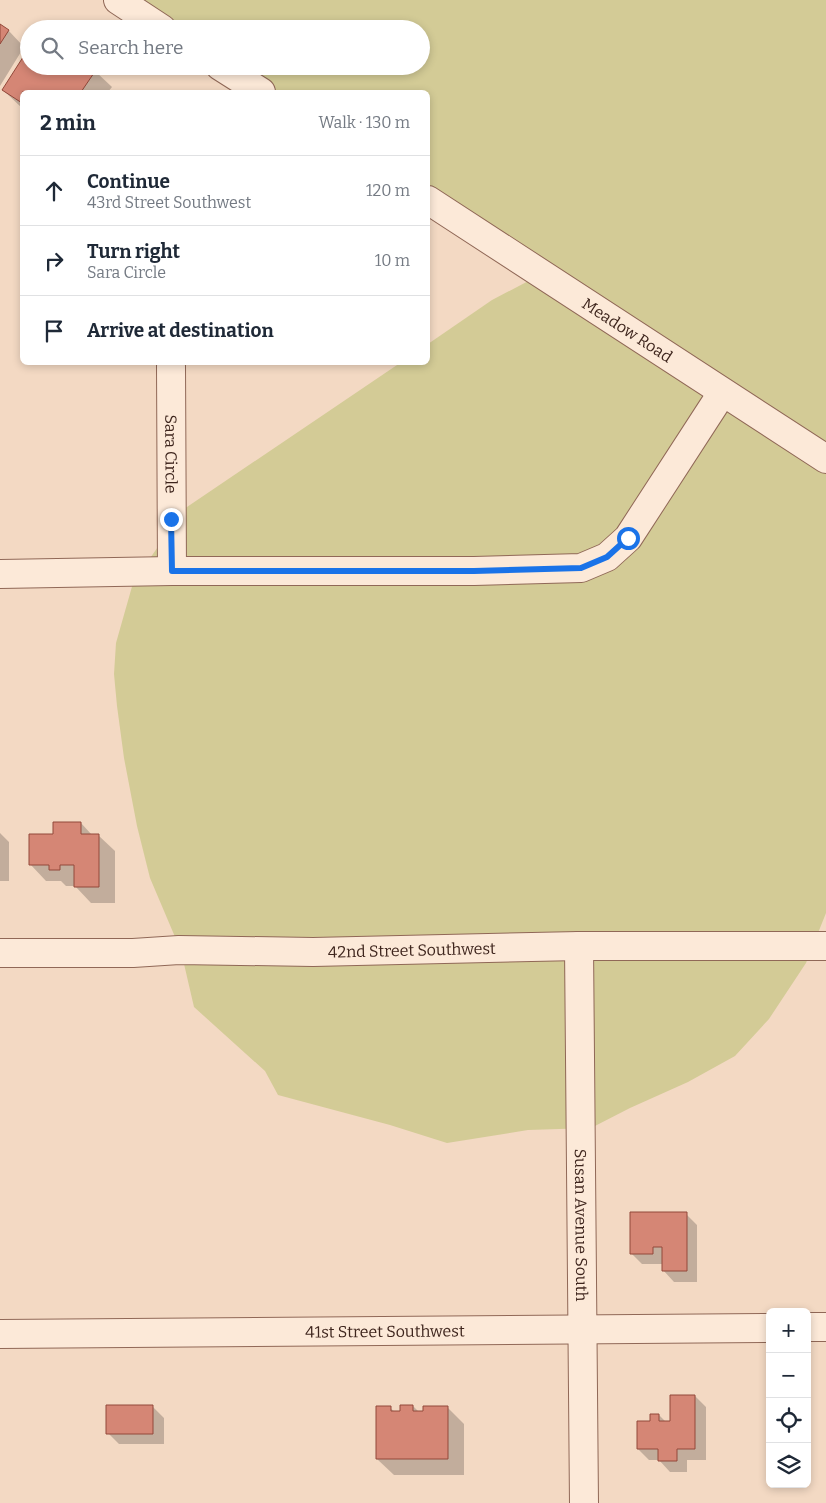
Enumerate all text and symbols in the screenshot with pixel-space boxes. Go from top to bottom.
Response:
search box [20,20,430,75]
icon: search [38,34,66,62]
text: Search here [78,36,183,59]
text: 2 min [40,110,96,136]
text: Walk · 130 m [318,113,410,132]
text: Continue [87,170,170,193]
icon: ahead [40,177,68,205]
text: 120 m [366,181,410,200]
text: 43rd Street Southwest [87,193,251,212]
text: Turn right [87,240,180,263]
icon: right [40,247,68,275]
text: 10 m [375,251,410,270]
text: Sara Circle [87,263,166,282]
street label: Meadow Road [579,294,677,366]
icon: arrive [40,317,68,345]
text: Arrive at destination [87,319,274,342]
street label: Sara Circle [162,414,181,494]
route end [160,508,183,531]
route start [617,527,640,550]
street label: 42nd Street Southwest [328,938,496,961]
street label: Susan Avenue South [571,1149,592,1301]
map controls [766,1308,811,1488]
button: + [766,1308,811,1353]
street label: 41st Street Southwest [305,1321,465,1341]
button: − [766,1353,811,1398]
button: locate [766,1398,811,1443]
button: layers [766,1443,811,1488]

